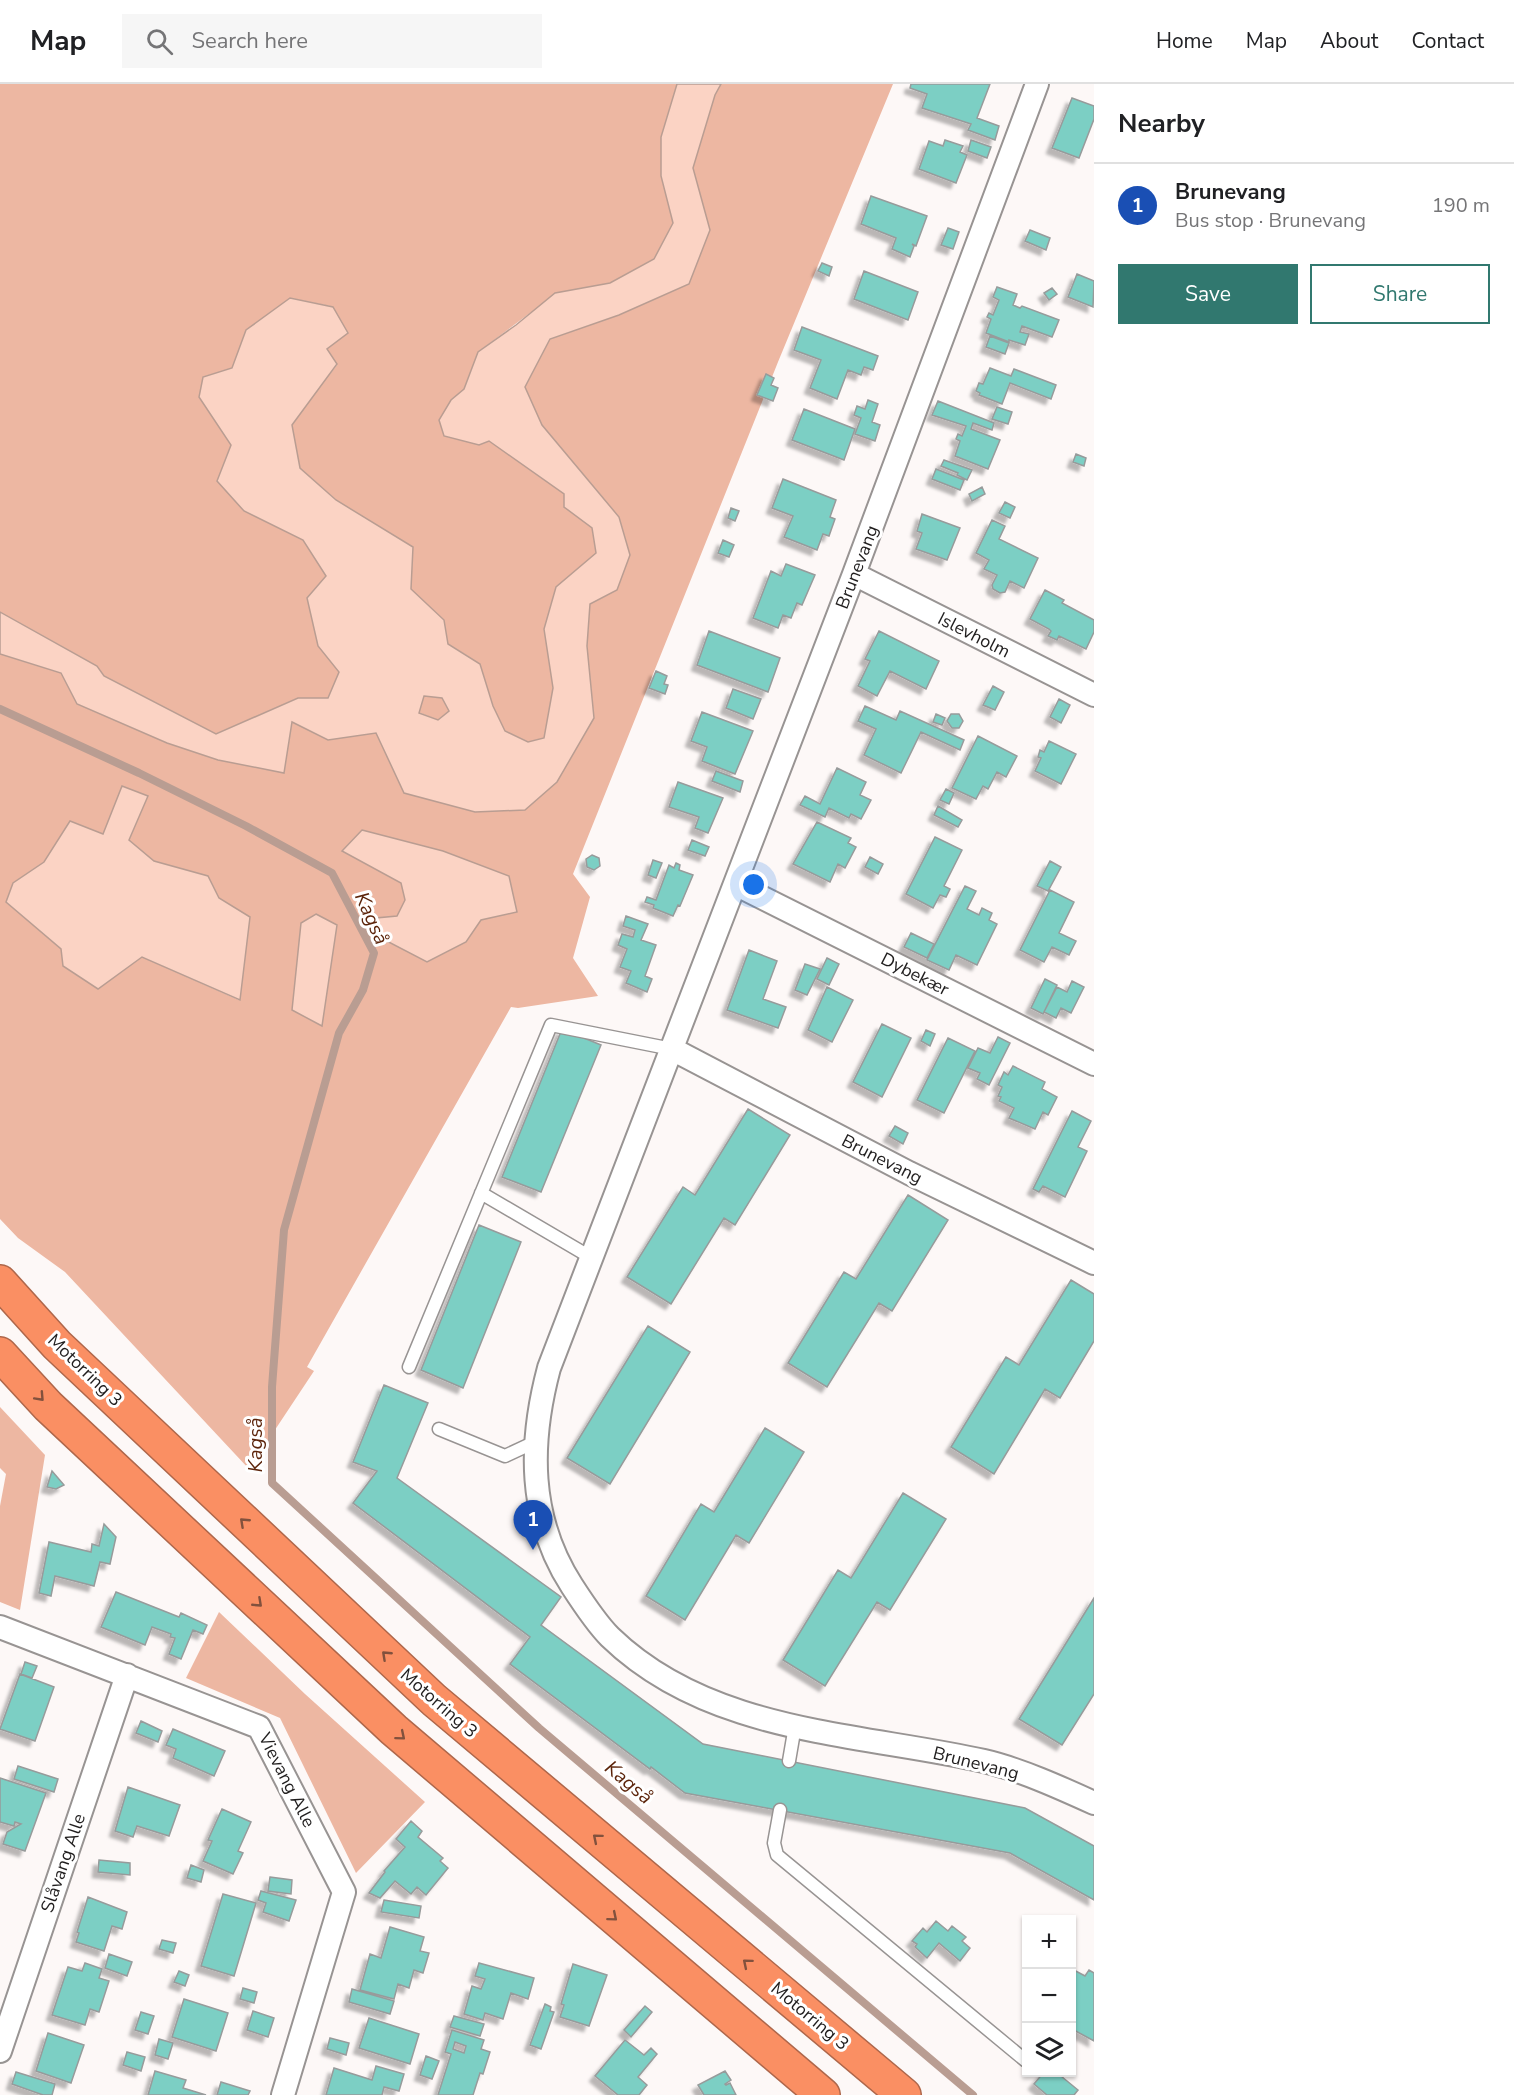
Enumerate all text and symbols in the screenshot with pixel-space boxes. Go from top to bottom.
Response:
search box [122,14,542,68]
text: Map [30,22,86,60]
icon: search [143,25,176,58]
text: Search here [191,26,308,56]
text: Home [1156,27,1213,55]
text: Map [1246,27,1287,55]
text: About [1320,27,1378,55]
text: Contact [1411,27,1484,55]
text: Nearby [1118,106,1205,141]
text: Brunevang [1175,177,1286,207]
text: 1 [1132,192,1144,219]
text: 190 m [1432,192,1490,219]
text: Bus stop · Brunevang [1175,207,1366,234]
button: Save [1118,264,1298,324]
button: Share [1310,264,1490,324]
street label: Brunevang [830,522,884,612]
street label: Islevholm [934,607,1014,663]
your location [739,870,768,899]
water label: Kagså [348,888,395,949]
street label: Dybekær [877,947,954,1002]
street label: Brunevang [837,1128,927,1190]
street label: Motorring 3 [43,1328,127,1412]
one-way arrow [33,1390,44,1401]
water label: Kagså [242,1417,269,1473]
pin: 1 [514,1500,552,1550]
one-way arrow [241,1518,251,1529]
one-way arrow [252,1596,262,1607]
one-way arrow [383,1652,394,1663]
street label: Motorring 3 [395,1663,483,1743]
street label: Vievang Alle [252,1728,321,1831]
one-way arrow [394,1729,405,1740]
street label: Brunevang [931,1741,1021,1785]
water label: Kagså [599,1754,658,1810]
street label: Slåvang Alle [35,1810,91,1916]
one-way arrow [593,1834,604,1845]
one-way arrow [606,1910,617,1921]
map controls [1022,1915,1076,2077]
button: + [1022,1915,1076,1969]
one-way arrow [743,1959,754,1970]
button: − [1022,1969,1076,2023]
street label: Motorring 3 [766,1976,854,2056]
button: layers [1022,2023,1076,2077]

